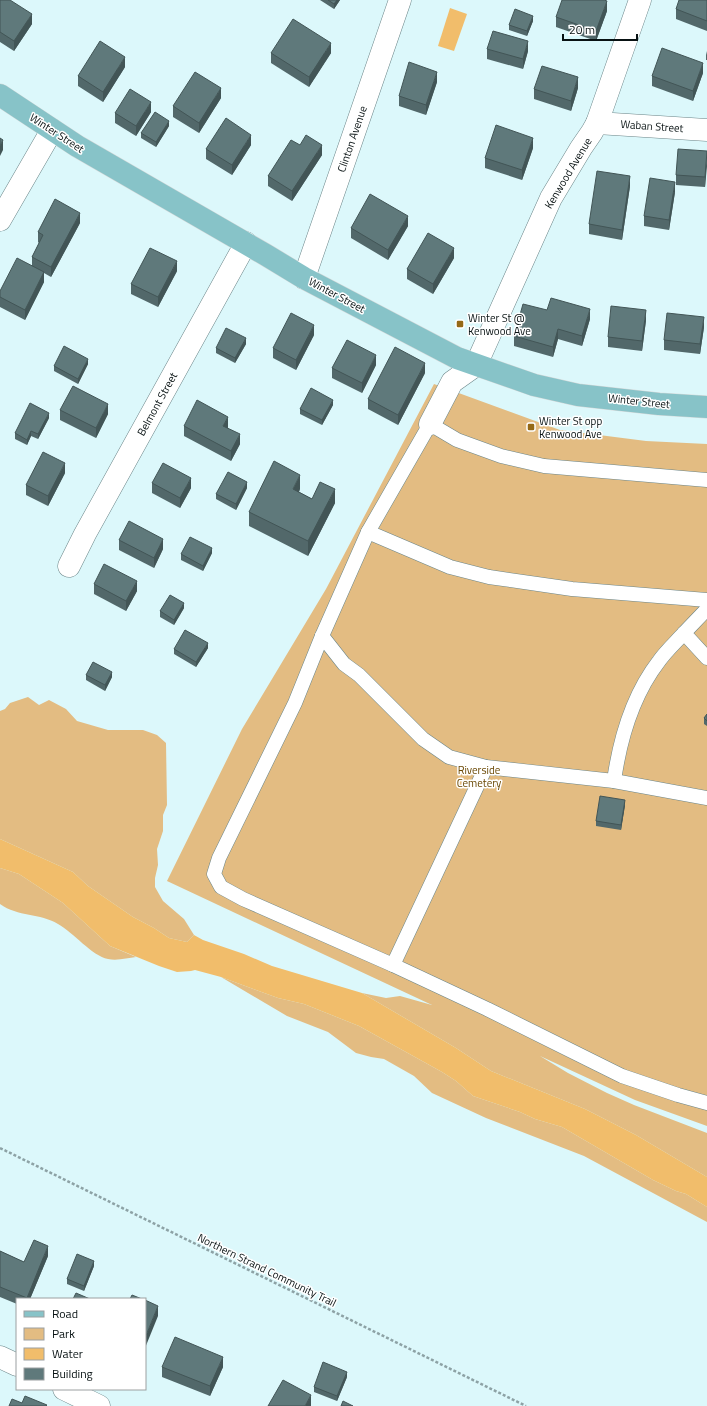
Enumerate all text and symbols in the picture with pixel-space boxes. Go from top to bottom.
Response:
scale bar [563,16,637,42]
text: 20 m [569,20,595,39]
street label: Clinton Avenue [333,103,371,174]
street label: Winter Street [27,109,87,157]
street label: Waban Street [620,116,684,136]
street label: Kenwood Avenue [541,134,596,211]
street label: Winter Street [306,273,368,317]
place label: Winter St @ Kenwood Ave [468,310,531,339]
marker: Winter St @ Kenwood Ave [455,319,465,329]
street label: Belmont Street [133,369,181,439]
street label: Winter Street [607,390,671,412]
place label: Winter St opp Kenwood Ave [539,413,602,442]
marker: Winter St opp Kenwood Ave [526,422,536,432]
park label: Riverside Cemetery [457,762,502,791]
street label: Northern Strand Community Trail [195,1229,339,1311]
legend [16,1298,146,1390]
text: Road [52,1304,78,1323]
text: Park [52,1324,75,1343]
text: Water [52,1344,83,1363]
text: Building [52,1364,93,1383]

